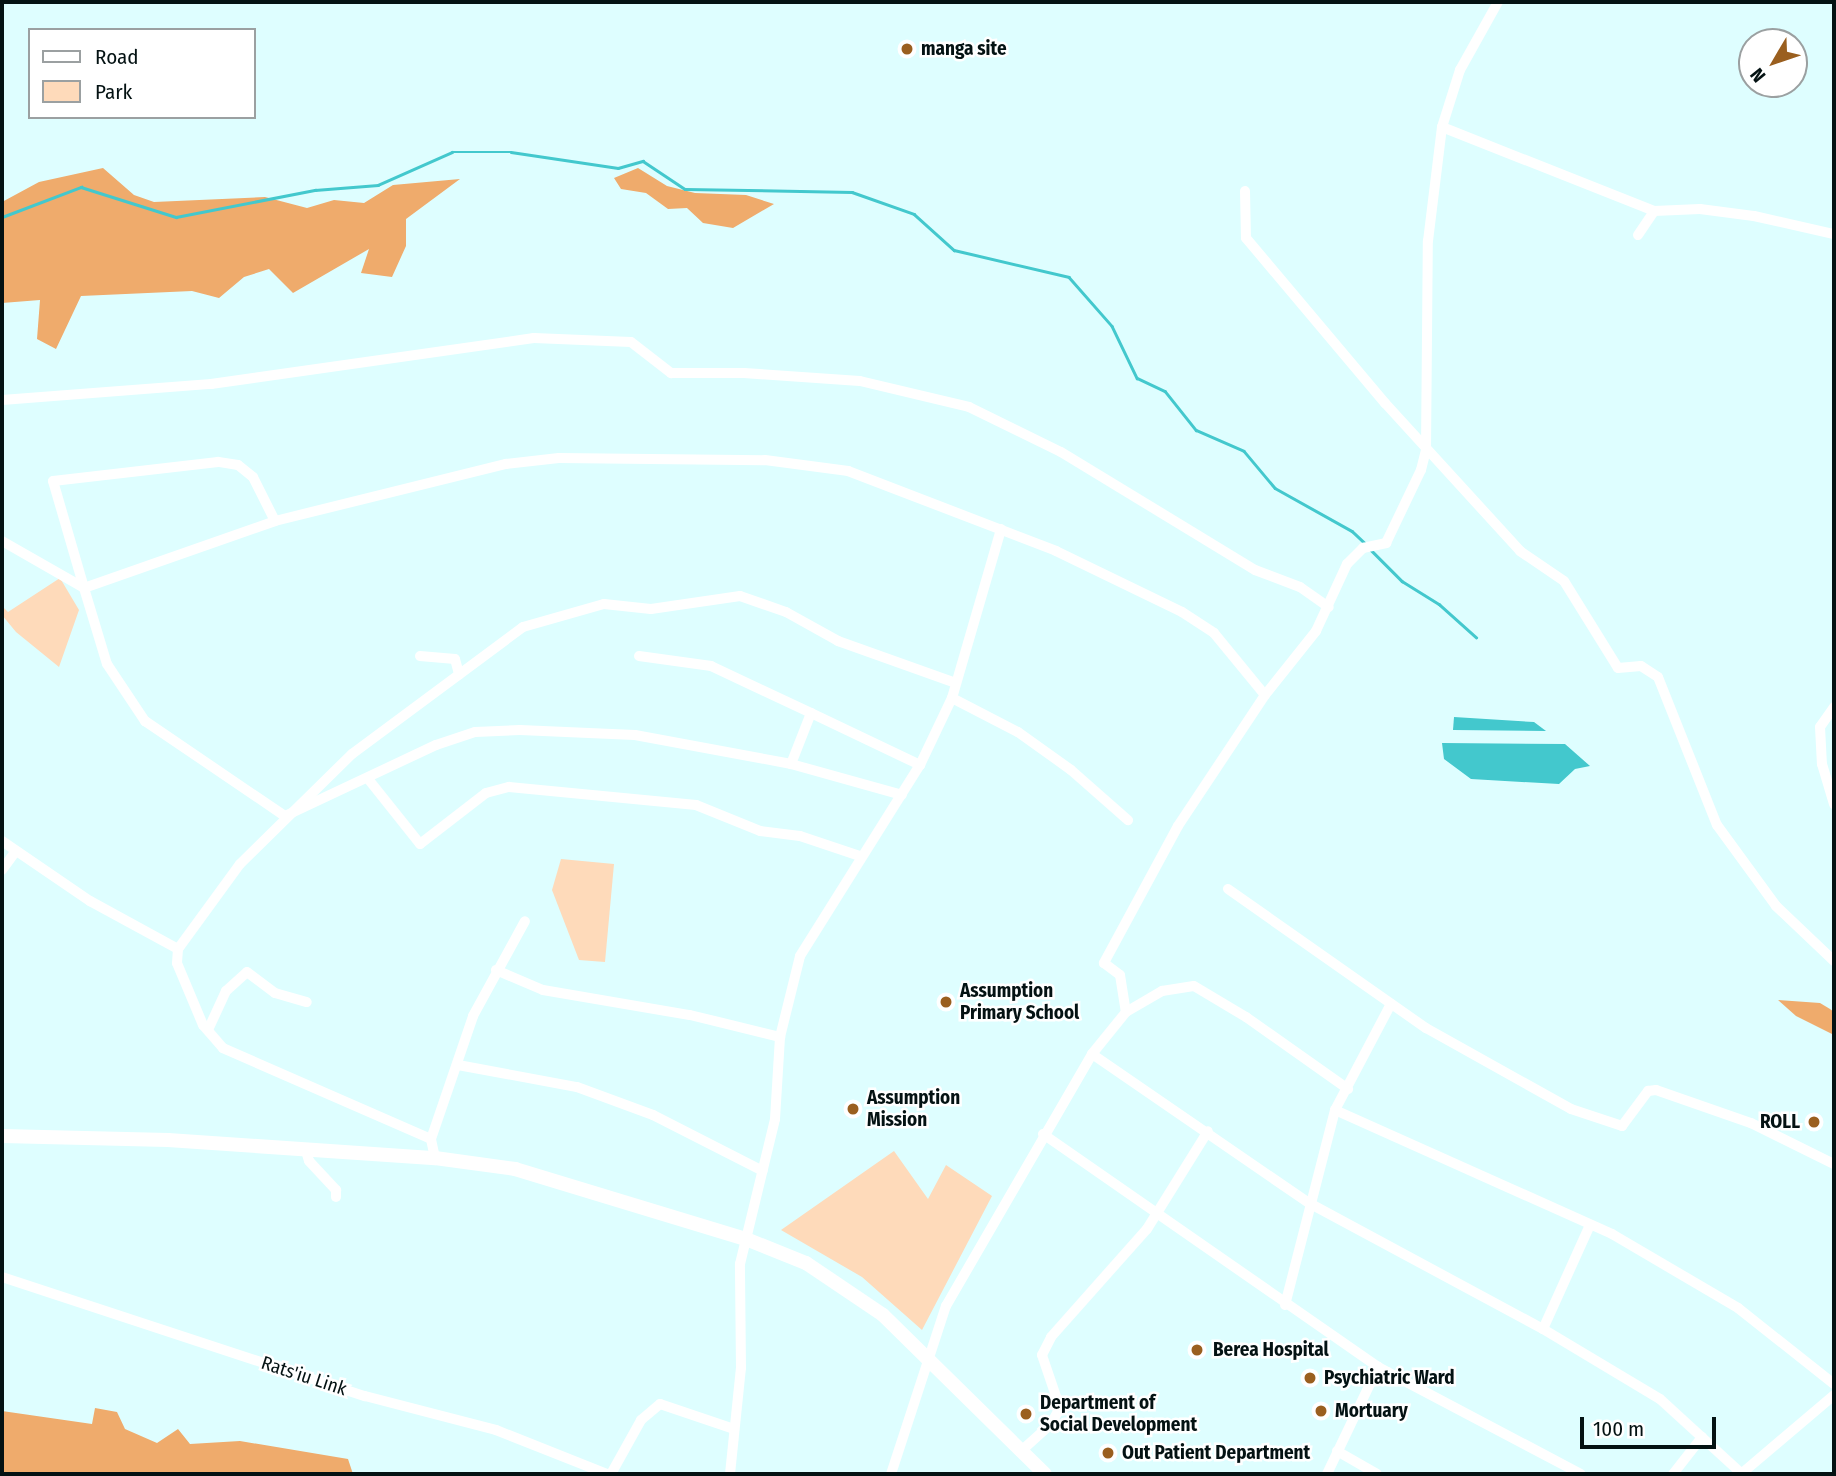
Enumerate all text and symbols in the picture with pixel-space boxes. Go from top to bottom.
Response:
legend [28,28,256,119]
north arrow [1738,28,1808,98]
place label: manga site [921,38,1007,60]
marker: manga site [899,41,915,57]
text: Road [95,44,139,70]
text: N [1745,64,1770,87]
text: Park [95,79,132,105]
place label: Assumption Primary School [960,980,1079,1024]
marker: Assumption Primary School [938,994,954,1010]
place label: Assumption Mission [867,1087,960,1131]
marker: Assumption Mission [845,1101,861,1117]
place label: ROLL [1760,1111,1800,1133]
marker: ROLL [1806,1114,1822,1130]
place label: Berea Hospital [1213,1339,1329,1361]
marker: Berea Hospital [1187,1340,1207,1360]
street label: Rats'iu Link [258,1351,350,1401]
place label: Psychiatric Ward [1324,1367,1455,1389]
marker: Psychiatric Ward [1302,1370,1318,1386]
place label: Department of Social Development [1040,1392,1197,1436]
place label: Mortuary [1335,1400,1408,1422]
scale bar [1584,1402,1720,1446]
marker: Mortuary [1313,1403,1329,1419]
marker: Department of Social Development [1018,1406,1034,1422]
text: 100 m [1593,1416,1644,1442]
place label: Out Patient Department [1122,1442,1310,1464]
marker: Out Patient Department [1100,1445,1116,1461]

